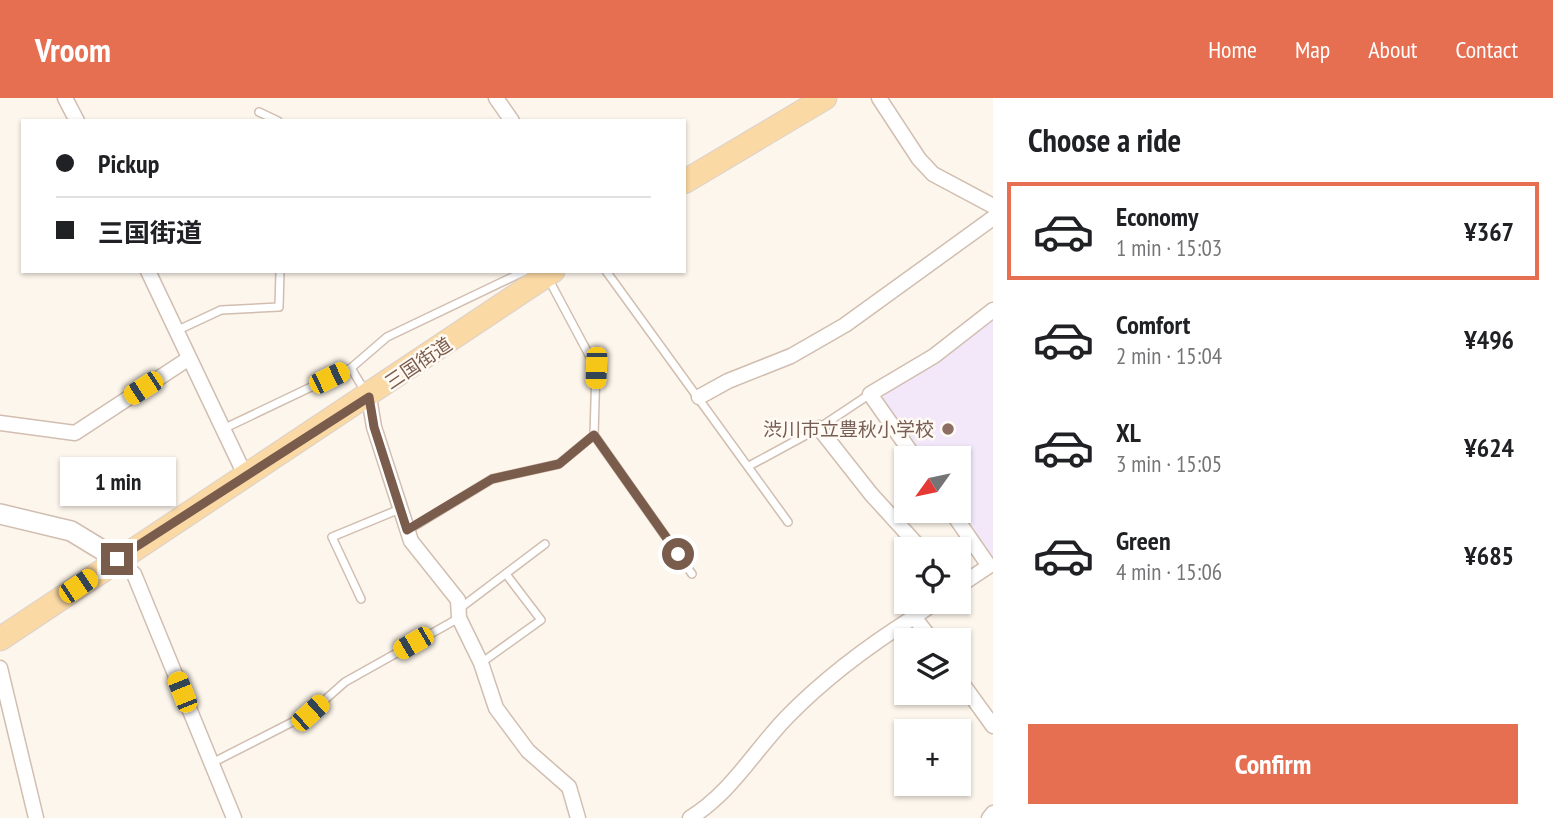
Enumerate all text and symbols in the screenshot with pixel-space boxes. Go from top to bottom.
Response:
text: Vroom [35,28,111,71]
text: Home [1208,34,1257,65]
text: Map [1295,34,1330,65]
text: About [1368,34,1417,65]
text: Contact [1455,34,1518,65]
text: Choose a ride [1028,119,1181,161]
text: Pickup [98,147,159,180]
icon: car [1032,200,1095,263]
text: Economy [1116,200,1198,233]
text: ¥367 [1464,215,1514,248]
text: 三国街道 [98,216,202,249]
text: 1 min · 15:03 [1116,233,1222,262]
icon: car [1032,308,1095,371]
text: Comfort [1116,308,1190,341]
text: ¥496 [1464,323,1514,356]
street label: 三国街道 [380,332,456,394]
text: 2 min · 15:04 [1116,341,1222,370]
car [585,347,608,389]
car [306,359,353,397]
car [120,368,167,408]
icon: car [1032,416,1095,479]
text: XL [1116,416,1141,449]
place label: 渋川市立豊秋小学校 [763,417,934,441]
marker: 渋川市立豊秋小学校 [940,421,956,437]
text: ¥624 [1464,431,1514,464]
north arrow [894,446,971,523]
map controls [894,446,971,796]
text: 3 min · 15:05 [1116,449,1222,478]
callout: 1 min [59,458,175,506]
text: 1 min [95,467,141,496]
icon: car [1032,524,1095,587]
text: Green [1116,524,1171,557]
button: locate [894,537,971,614]
route start [662,538,694,570]
text: ¥685 [1464,539,1514,572]
route end [101,543,133,575]
text: 4 min · 15:06 [1116,557,1222,586]
car [55,566,102,606]
car [390,623,437,663]
button: layers [894,628,971,705]
car [165,669,200,715]
car [288,691,333,735]
button: + [894,719,971,796]
button: Confirm [1028,724,1518,804]

